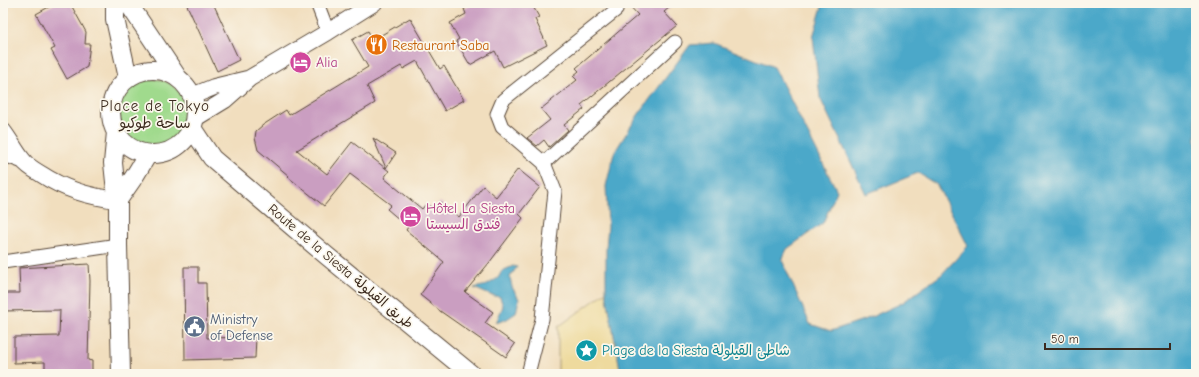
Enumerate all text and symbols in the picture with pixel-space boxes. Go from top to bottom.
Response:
restaurant icon: Restaurant Saba [364,32,390,58]
place label: Restaurant Saba [392,37,490,54]
hotel icon: Alia [287,49,313,75]
place label: Alia [316,54,338,71]
district label: Place de Tokyo ساحة طوكيو [100,97,210,132]
street label: Route de la Siesta طريق القيلولة [264,200,417,333]
place label: Hôtel La Siesta فندق السيستا [426,200,515,233]
hotel icon: Hôtel La Siesta فندق السيستا [398,203,424,229]
place label: Ministry of Defense [210,311,273,344]
public building icon: Ministry of Defense [181,314,207,340]
scale bar [1045,325,1170,351]
text: 50 m [1051,332,1079,346]
place icon: Plage de la Siesta شاطئ القيلولة [574,337,600,363]
place label: Plage de la Siesta شاطئ القيلولة [602,342,790,360]

